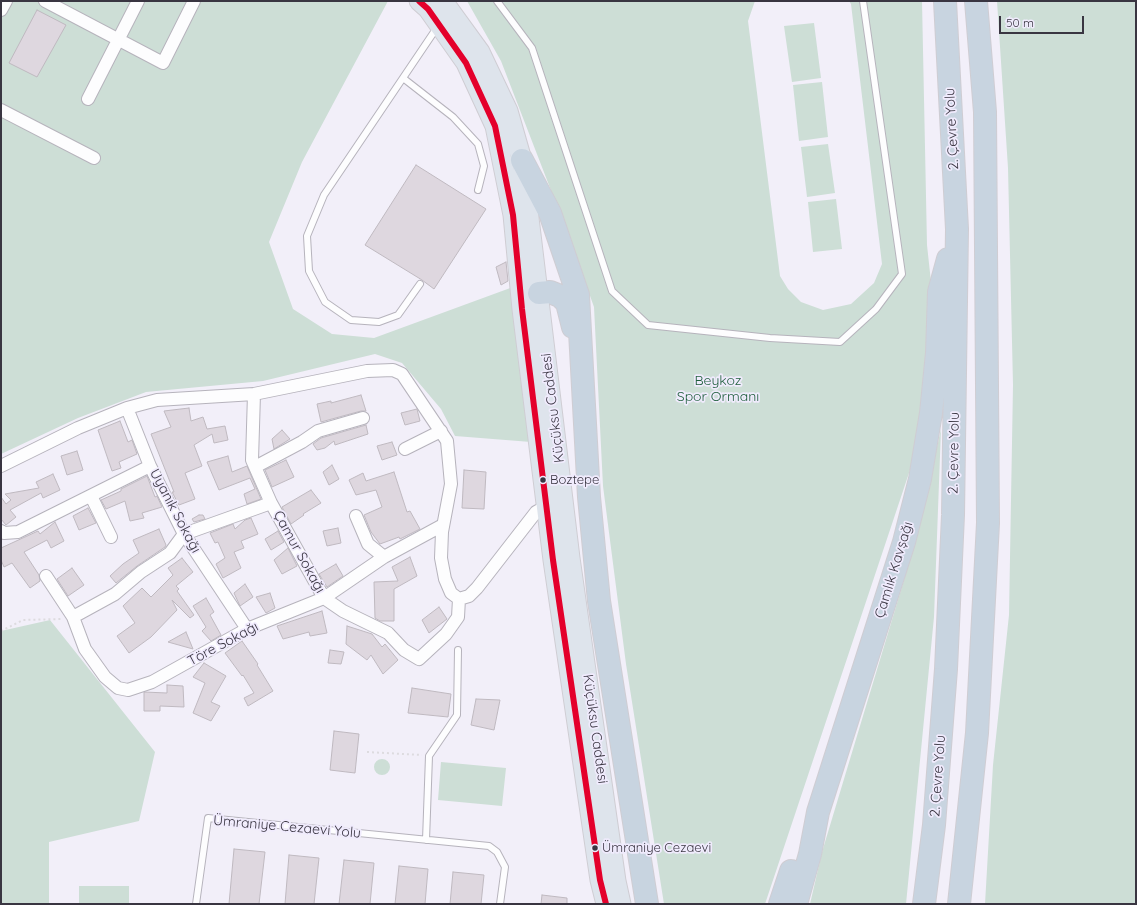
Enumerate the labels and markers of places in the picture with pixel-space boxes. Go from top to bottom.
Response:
place label: Boztepe [550,472,599,488]
marker: Boztepe [538,475,548,485]
place label: Ümraniye Cezaevi [602,840,711,856]
marker: Ümraniye Cezaevi [590,843,600,853]

